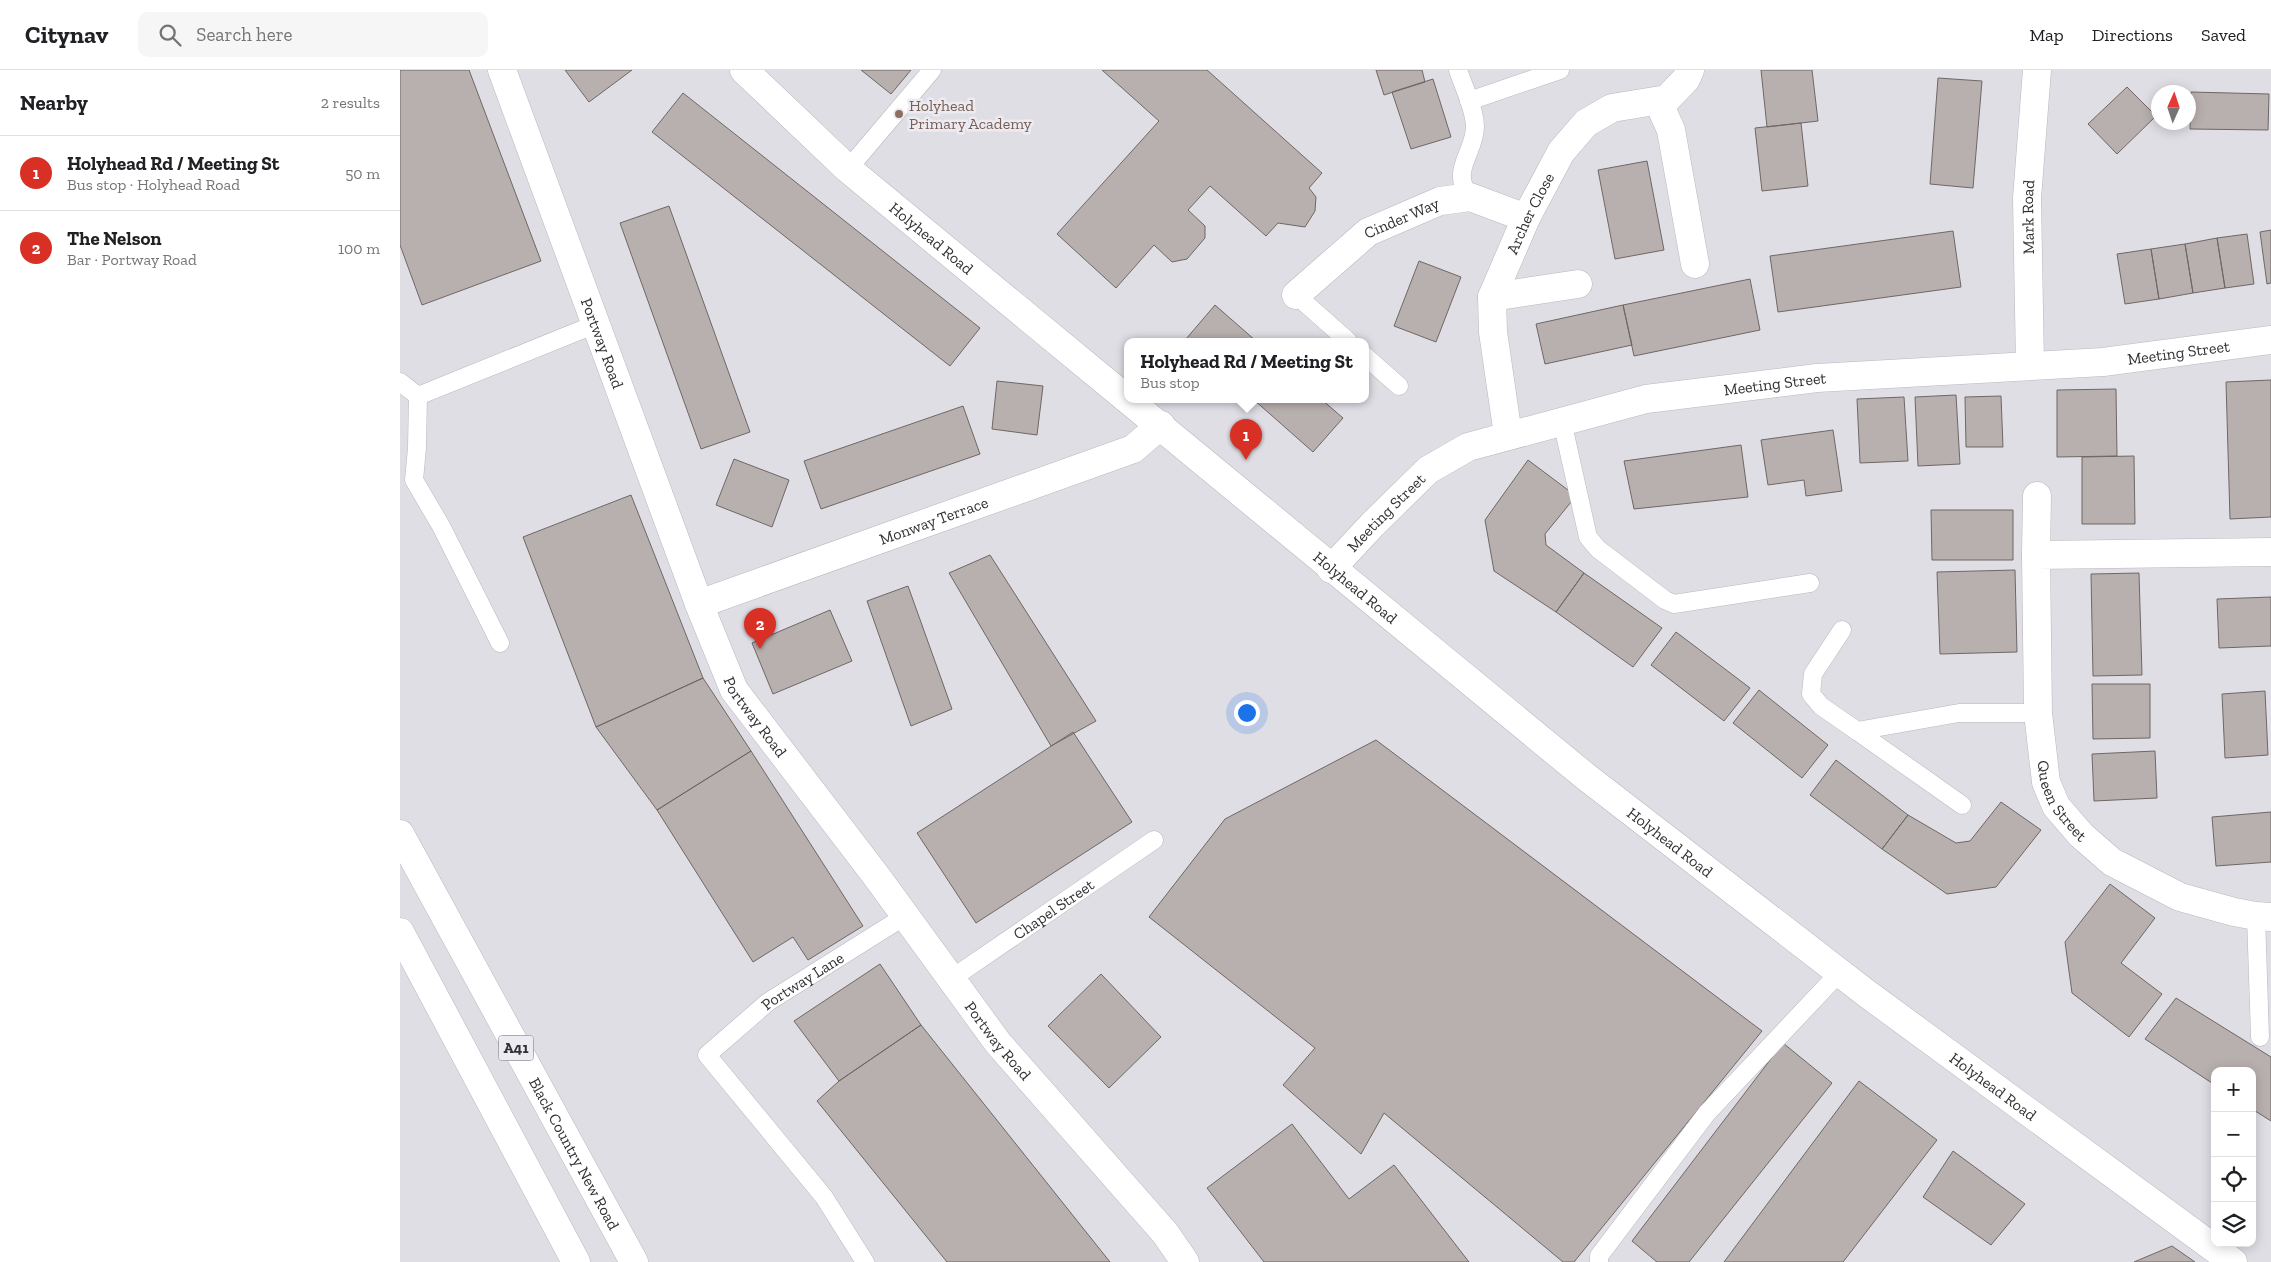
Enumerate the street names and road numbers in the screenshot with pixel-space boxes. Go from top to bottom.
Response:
street label: Archer Close [1503,169,1558,257]
street label: Mark Road [2018,179,2038,255]
street label: Cinder Way [1361,193,1443,243]
street label: Holyhead Road [886,198,977,279]
street label: Portway Road [577,295,628,391]
street label: Meeting Street [2126,336,2231,369]
street label: Meeting Street [1723,369,1827,399]
street label: Meeting Street [1343,469,1429,556]
street label: Monway Terrace [877,493,991,549]
street label: Holyhead Road [1309,547,1401,628]
street label: Portway Road [720,674,791,761]
street label: Queen Street [2034,759,2090,846]
street label: Holyhead Road [1623,803,1717,881]
street label: Chapel Street [1010,875,1098,944]
street label: Portway Lane [757,948,847,1014]
street label: Portway Road [961,998,1035,1084]
road number: A41 [498,1036,534,1060]
street label: Holyhead Road [1946,1049,2040,1125]
street label: Black Country New Road [525,1074,624,1233]

